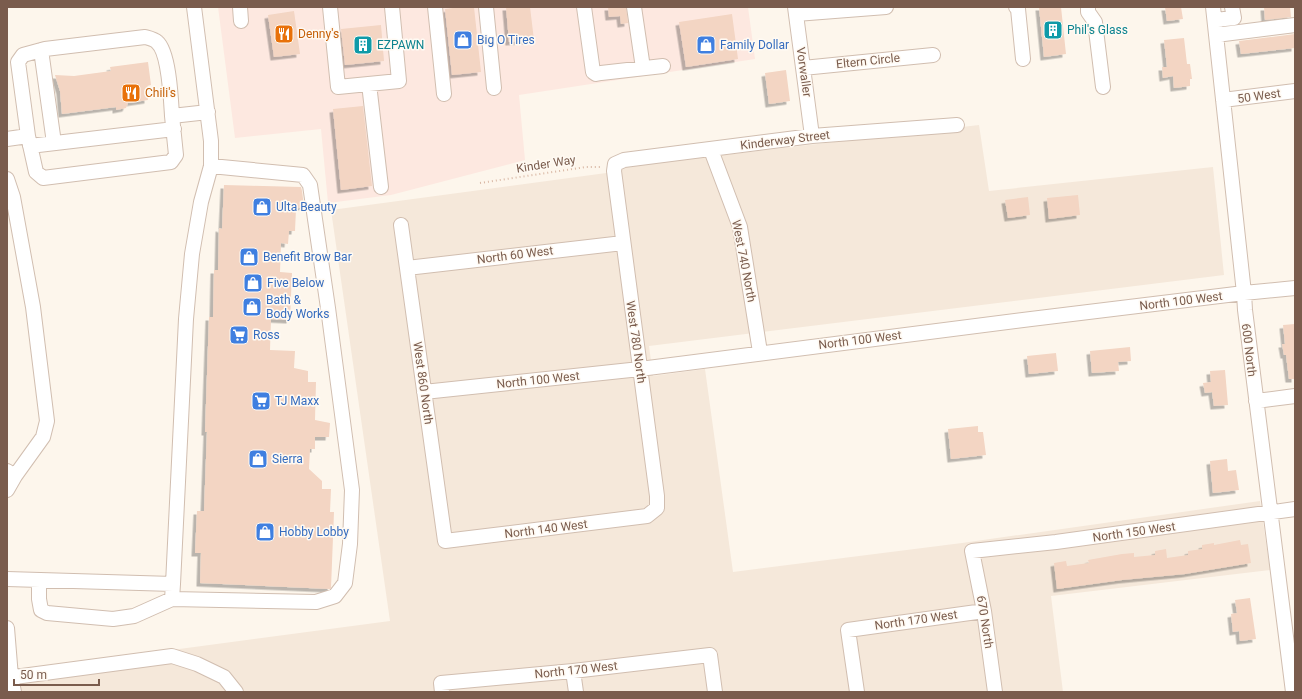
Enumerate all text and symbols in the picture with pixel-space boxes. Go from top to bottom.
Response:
building icon: Phil's Glass [1042,19,1064,41]
restaurant icon: Denny's [273,23,295,45]
place label: Phil's Glass [1067,23,1128,37]
place label: Denny's [298,27,339,41]
shop icon: Big O Tires [452,29,474,51]
place label: Big O Tires [477,33,535,47]
building icon: EZPAWN [352,34,374,56]
shop icon: Family Dollar [695,34,717,56]
place label: EZPAWN [377,38,424,52]
place label: Family Dollar [720,38,789,52]
street label: Vorwaller [794,46,814,98]
street label: Eltern Circle [835,51,901,71]
restaurant icon: Chili's [120,82,142,104]
place label: Chili's [145,86,176,100]
street label: 50 West [1237,86,1282,106]
street label: Kinderway Street [739,128,831,152]
street label: Kinder Way [515,152,577,176]
shop icon: Ulta Beauty [251,196,273,218]
place label: Ulta Beauty [276,200,337,214]
street label: West 740 North [729,219,759,303]
street label: North 60 West [476,243,554,267]
shop icon: Benefit Brow Bar [238,246,260,268]
place label: Benefit Brow Bar [263,250,352,264]
shop icon: Five Below [242,272,264,294]
place label: Five Below [267,276,324,290]
street label: North 100 West [1139,289,1223,313]
place label: Bath & Body Works [266,293,329,321]
shop icon: Bath & Body Works [241,296,263,318]
street label: West 780 North [623,300,649,384]
street label: 600 North [1239,323,1259,377]
supermarket icon: Ross [228,324,250,346]
place label: Ross [253,328,280,342]
street label: North 100 West [818,328,902,352]
street label: West 860 North [410,341,436,425]
street label: North 100 West [496,369,580,391]
supermarket icon: TJ Maxx [250,390,272,412]
place label: TJ Maxx [275,394,319,408]
shop icon: Sierra [247,448,269,470]
place label: Sierra [272,452,303,466]
street label: North 140 West [504,517,588,541]
street label: North 150 West [1092,519,1176,545]
shop icon: Hobby Lobby [254,521,276,543]
place label: Hobby Lobby [279,525,349,539]
street label: 670 North [974,594,996,650]
street label: North 170 West [874,607,958,633]
street label: North 170 West [534,659,618,681]
scale bar [14,661,99,687]
text: 50 m [20,668,47,682]

